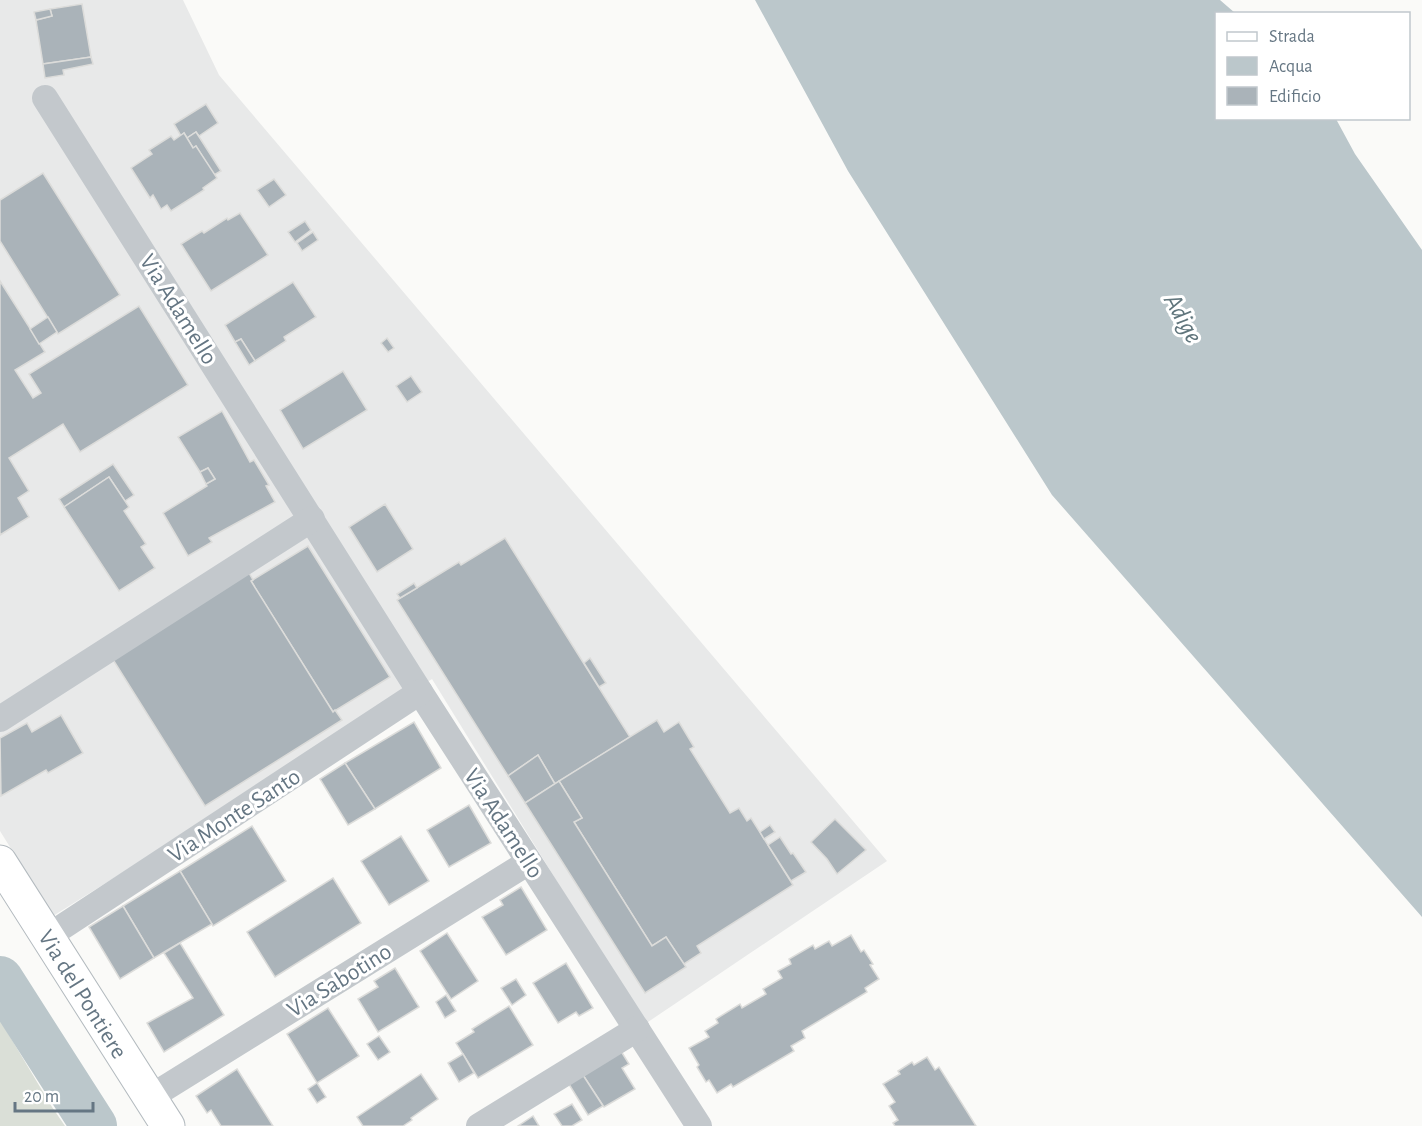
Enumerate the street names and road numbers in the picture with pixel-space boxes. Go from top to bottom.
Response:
street label: Via Adamello [135,250,221,369]
street label: Via Monte Santo [164,764,305,867]
street label: Via Adamello [459,765,547,883]
street label: Via del Pontiere [33,926,131,1063]
street label: Via Sabotino [283,939,396,1022]

